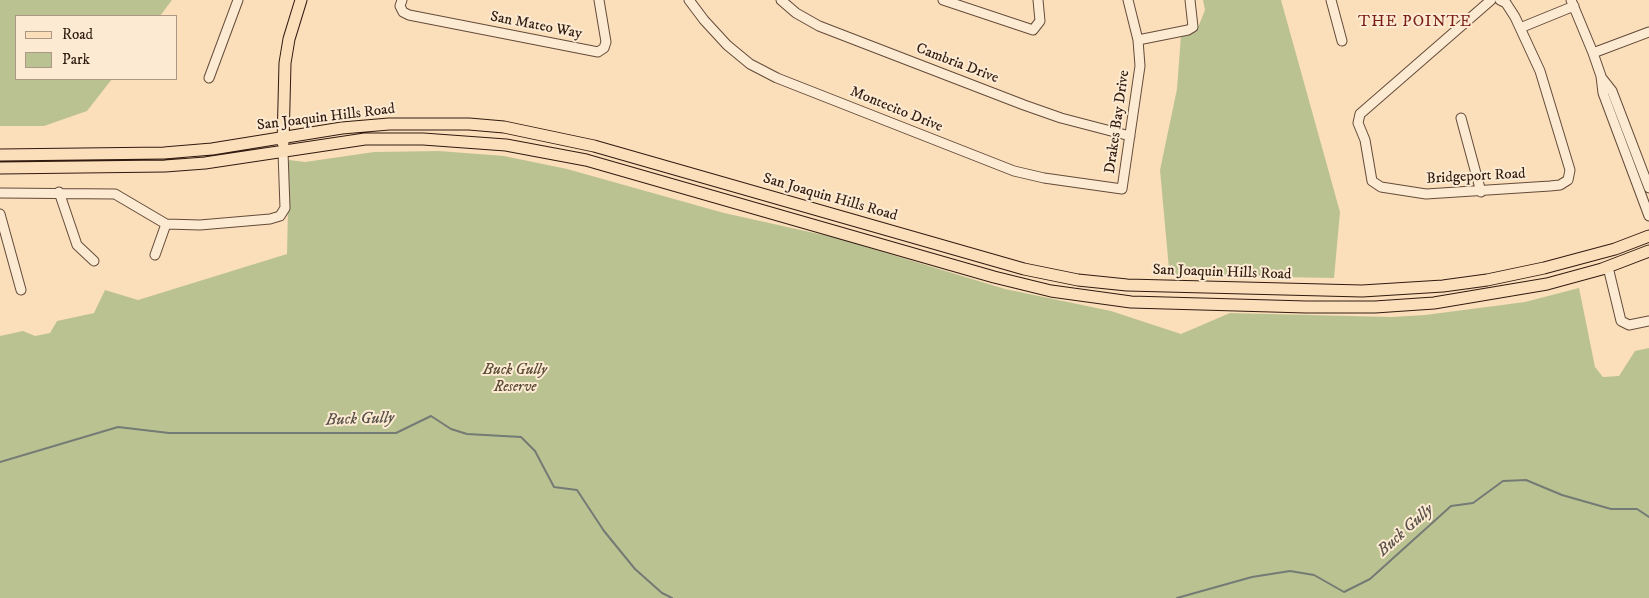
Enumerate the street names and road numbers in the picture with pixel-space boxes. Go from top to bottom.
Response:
street label: San Mateo Way [489,8,583,44]
street label: Cambria Drive [913,40,1001,88]
street label: Drakes Bay Drive [1102,69,1134,175]
street label: Montecito Drive [847,83,945,137]
street label: San Joaquin Hills Road [256,101,396,135]
street label: Bridgeport Road [1426,165,1526,189]
street label: San Joaquin Hills Road [761,170,899,226]
street label: San Joaquin Hills Road [1152,262,1292,284]

